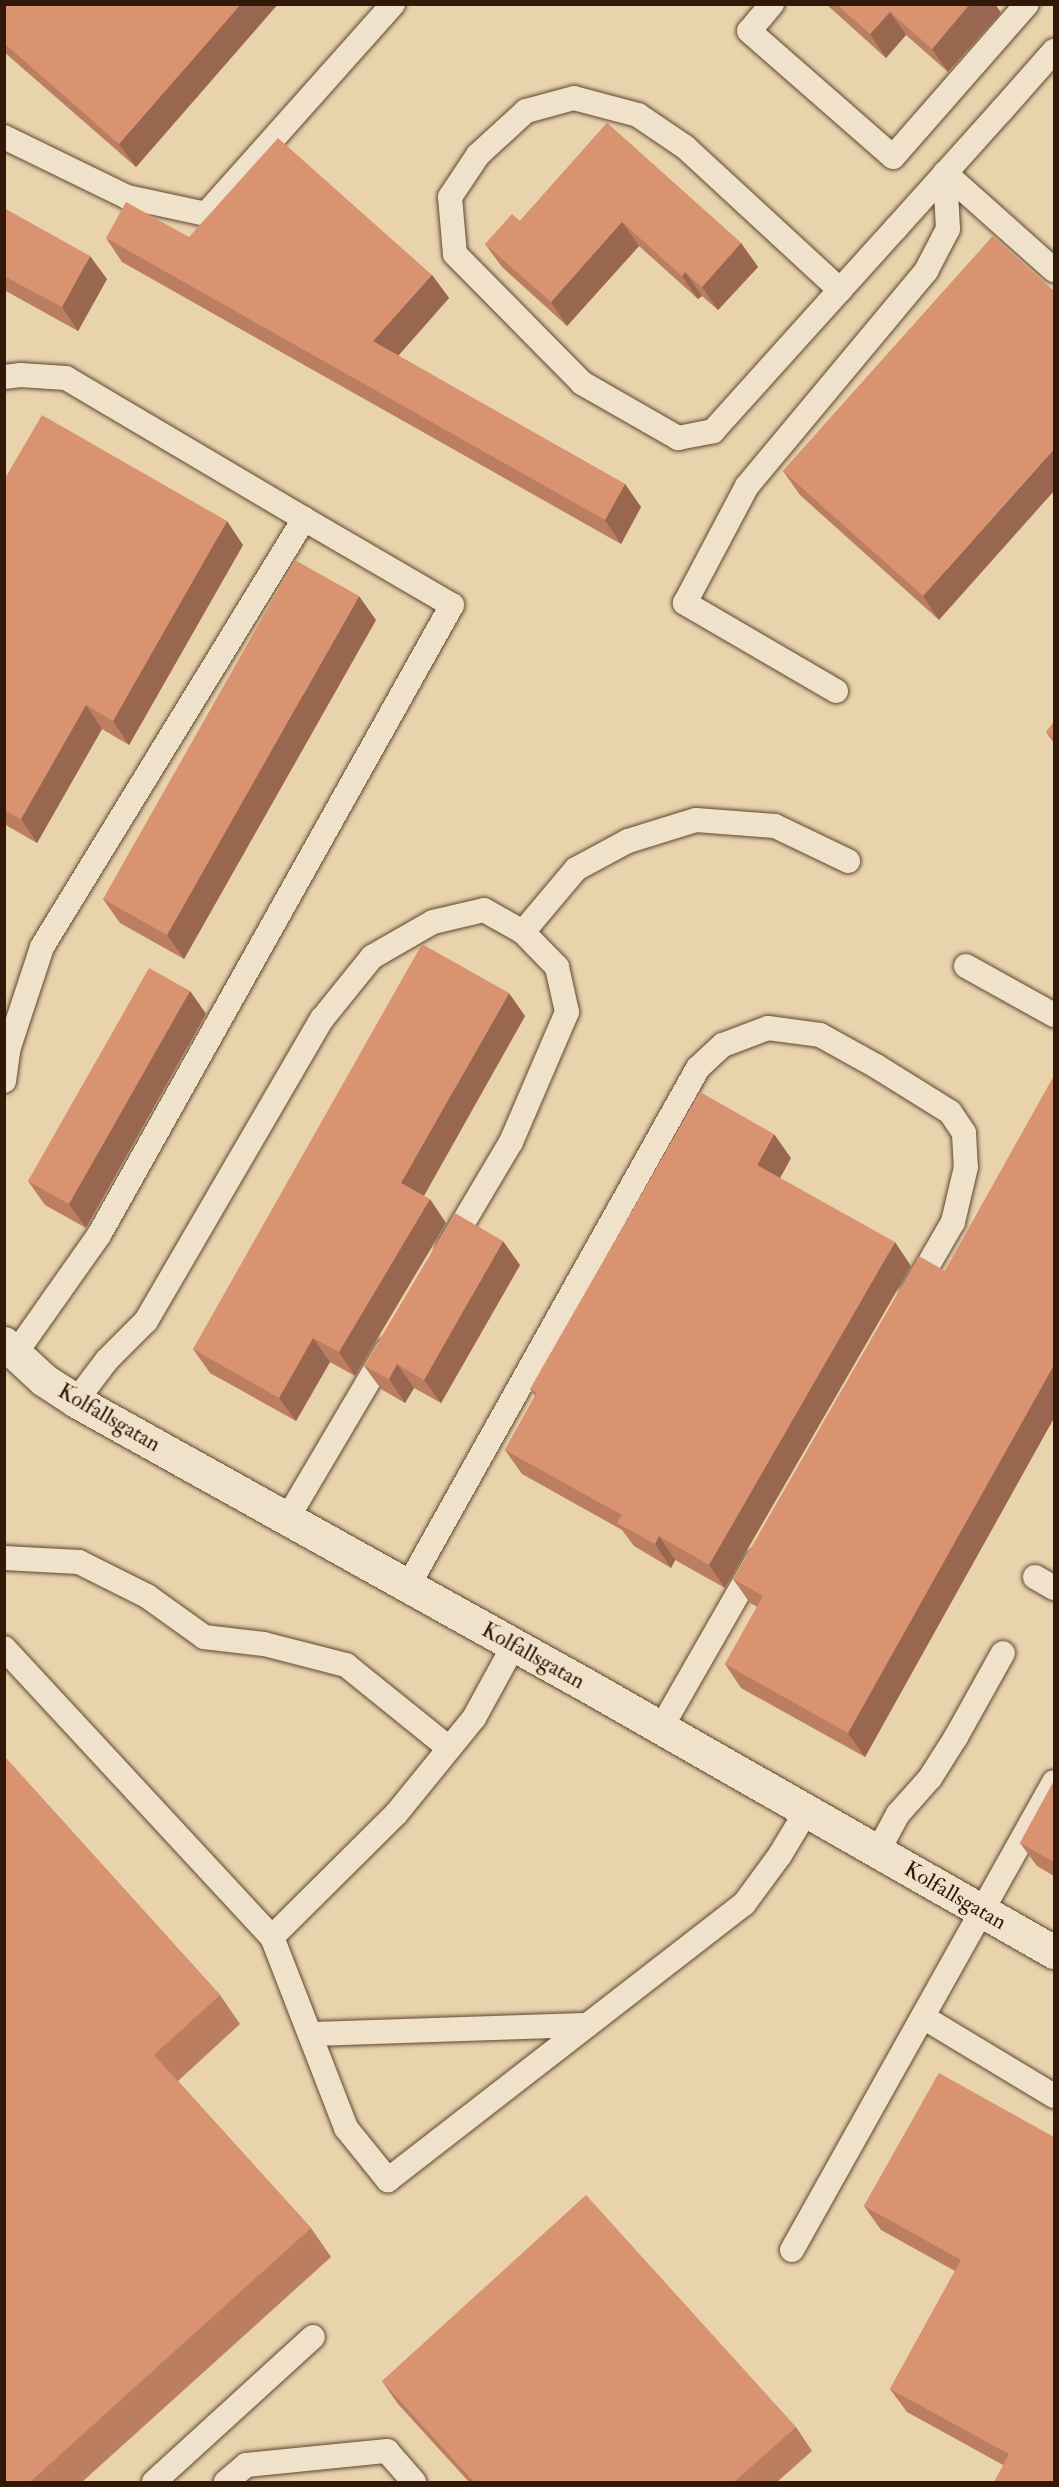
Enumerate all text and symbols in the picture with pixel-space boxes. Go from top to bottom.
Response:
street label: Kolfallsgatan [53,1378,165,1458]
street label: Kolfallsgatan [477,1617,589,1695]
street label: Kolfallsgatan [899,1856,1011,1936]

